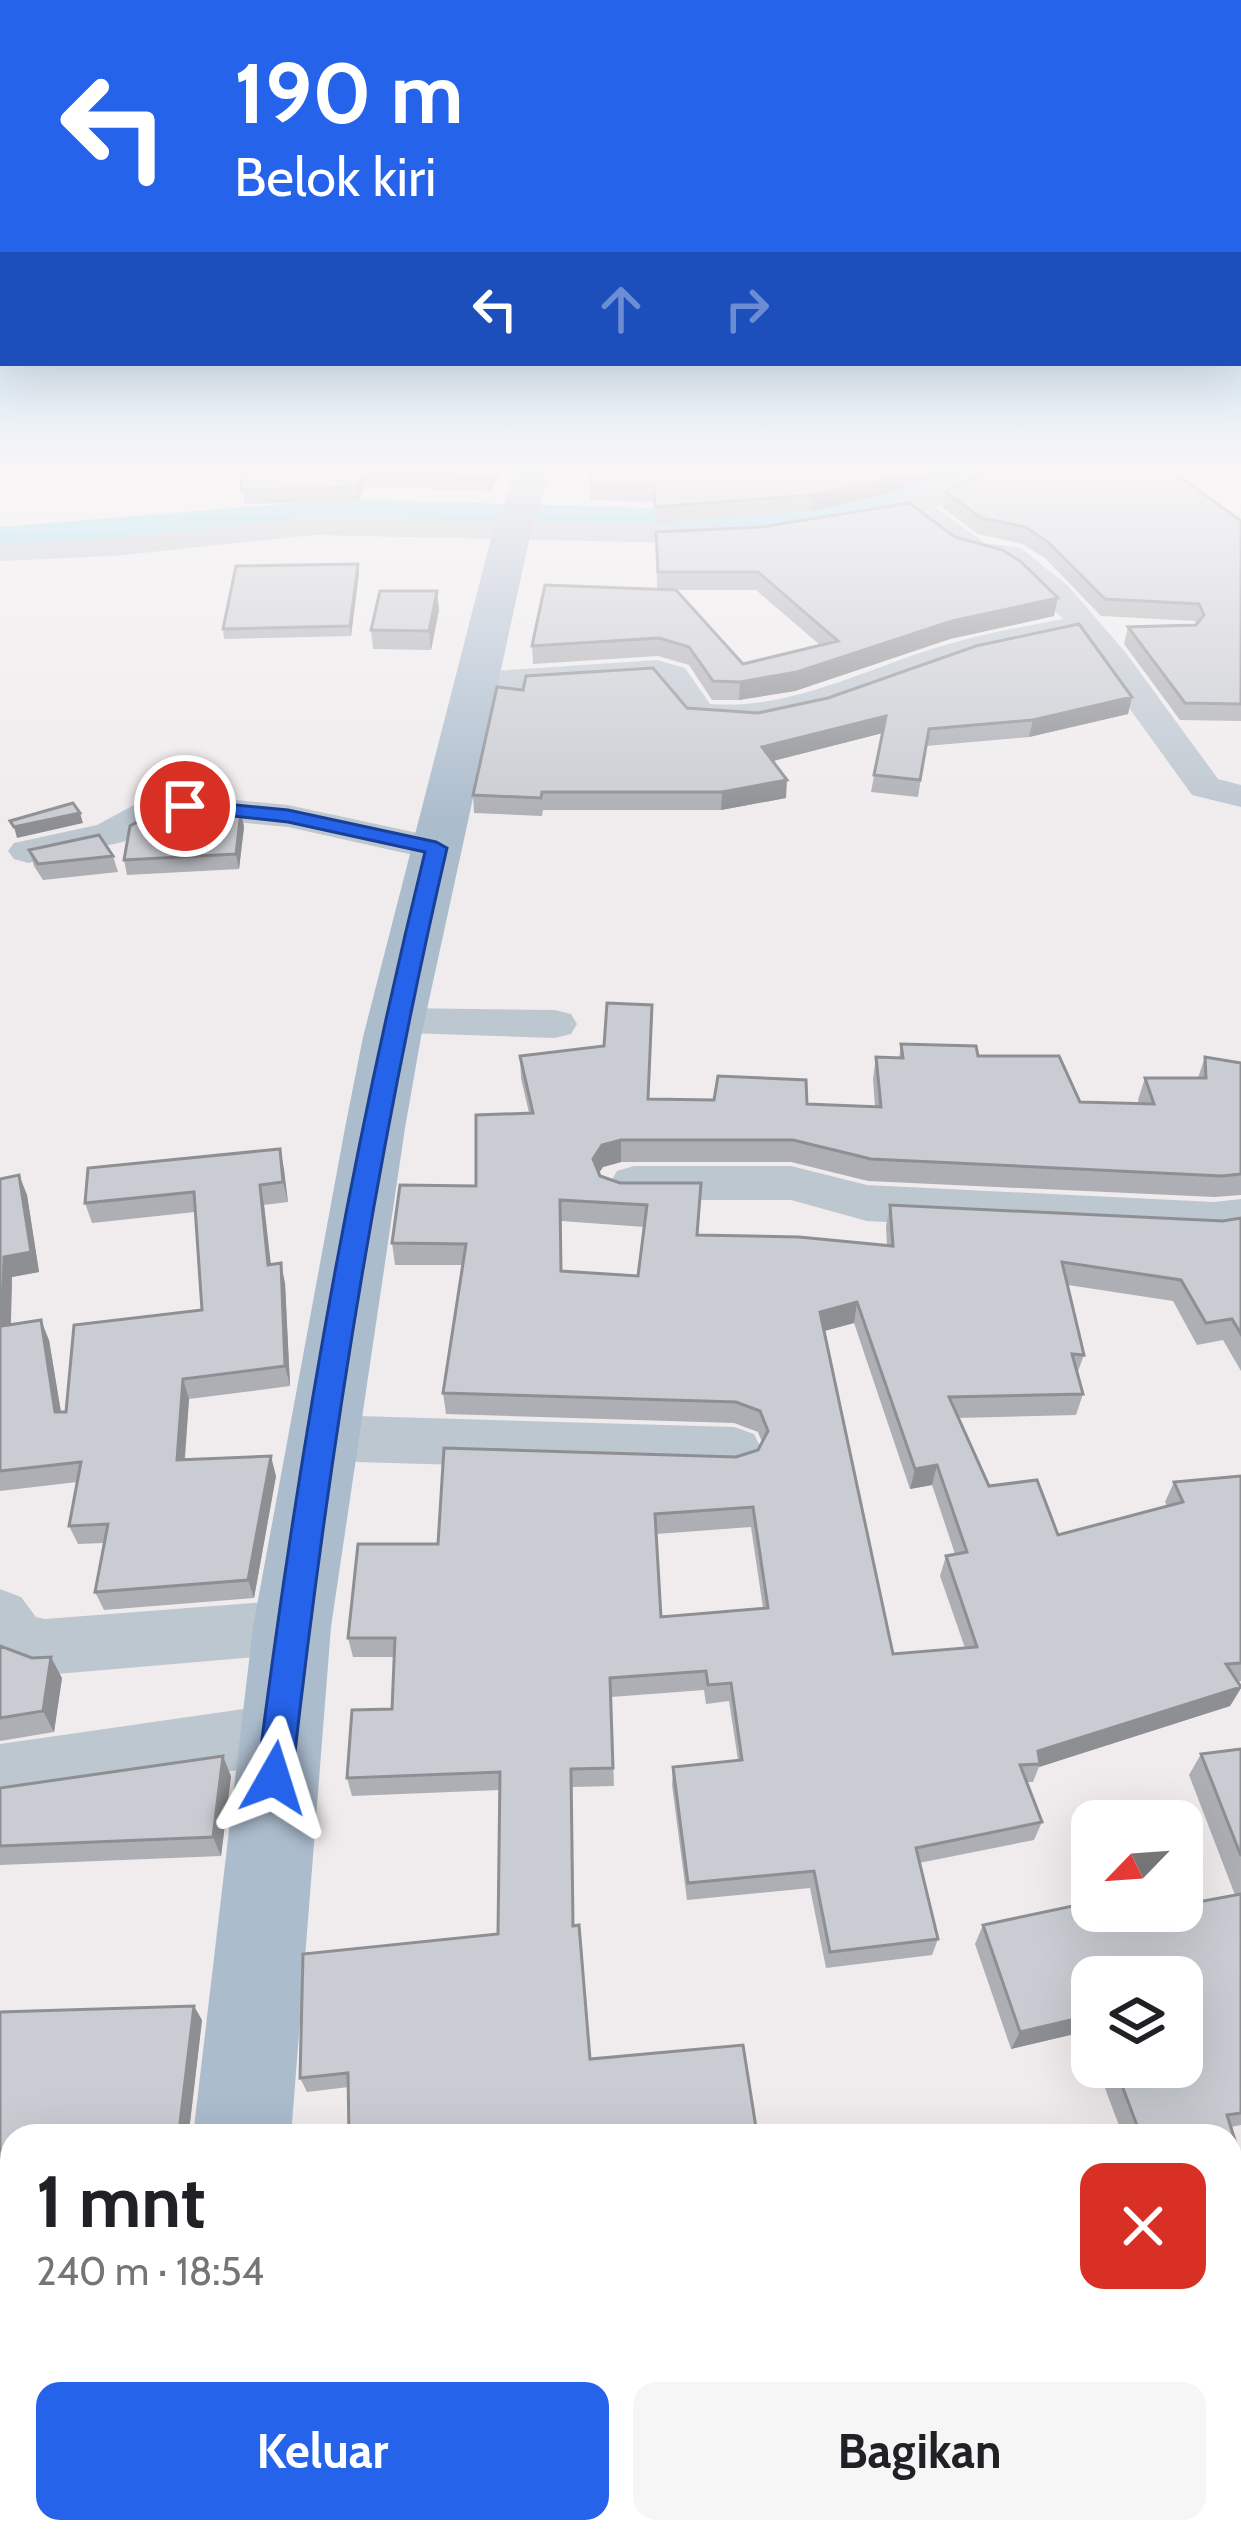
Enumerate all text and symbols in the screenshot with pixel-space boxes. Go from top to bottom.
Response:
text: 190 m [234,42,463,144]
icon: left [36,48,192,204]
text: Belok kiri [234,144,437,210]
icon: left [462,276,528,342]
icon: ahead [588,276,654,342]
icon: right [714,276,780,342]
pin [134,755,236,857]
icon: arrive [152,773,218,839]
position arrow [211,1715,337,1841]
north arrow [1071,1800,1203,1932]
map controls [1071,1800,1203,2088]
button: layers [1071,1956,1203,2088]
text: 1 mnt [36,2158,205,2245]
button: close [1080,2163,1206,2289]
text: 240 m · 18:54 [36,2247,264,2295]
button: Keluar [36,2382,609,2520]
button: Bagikan [633,2382,1206,2520]

